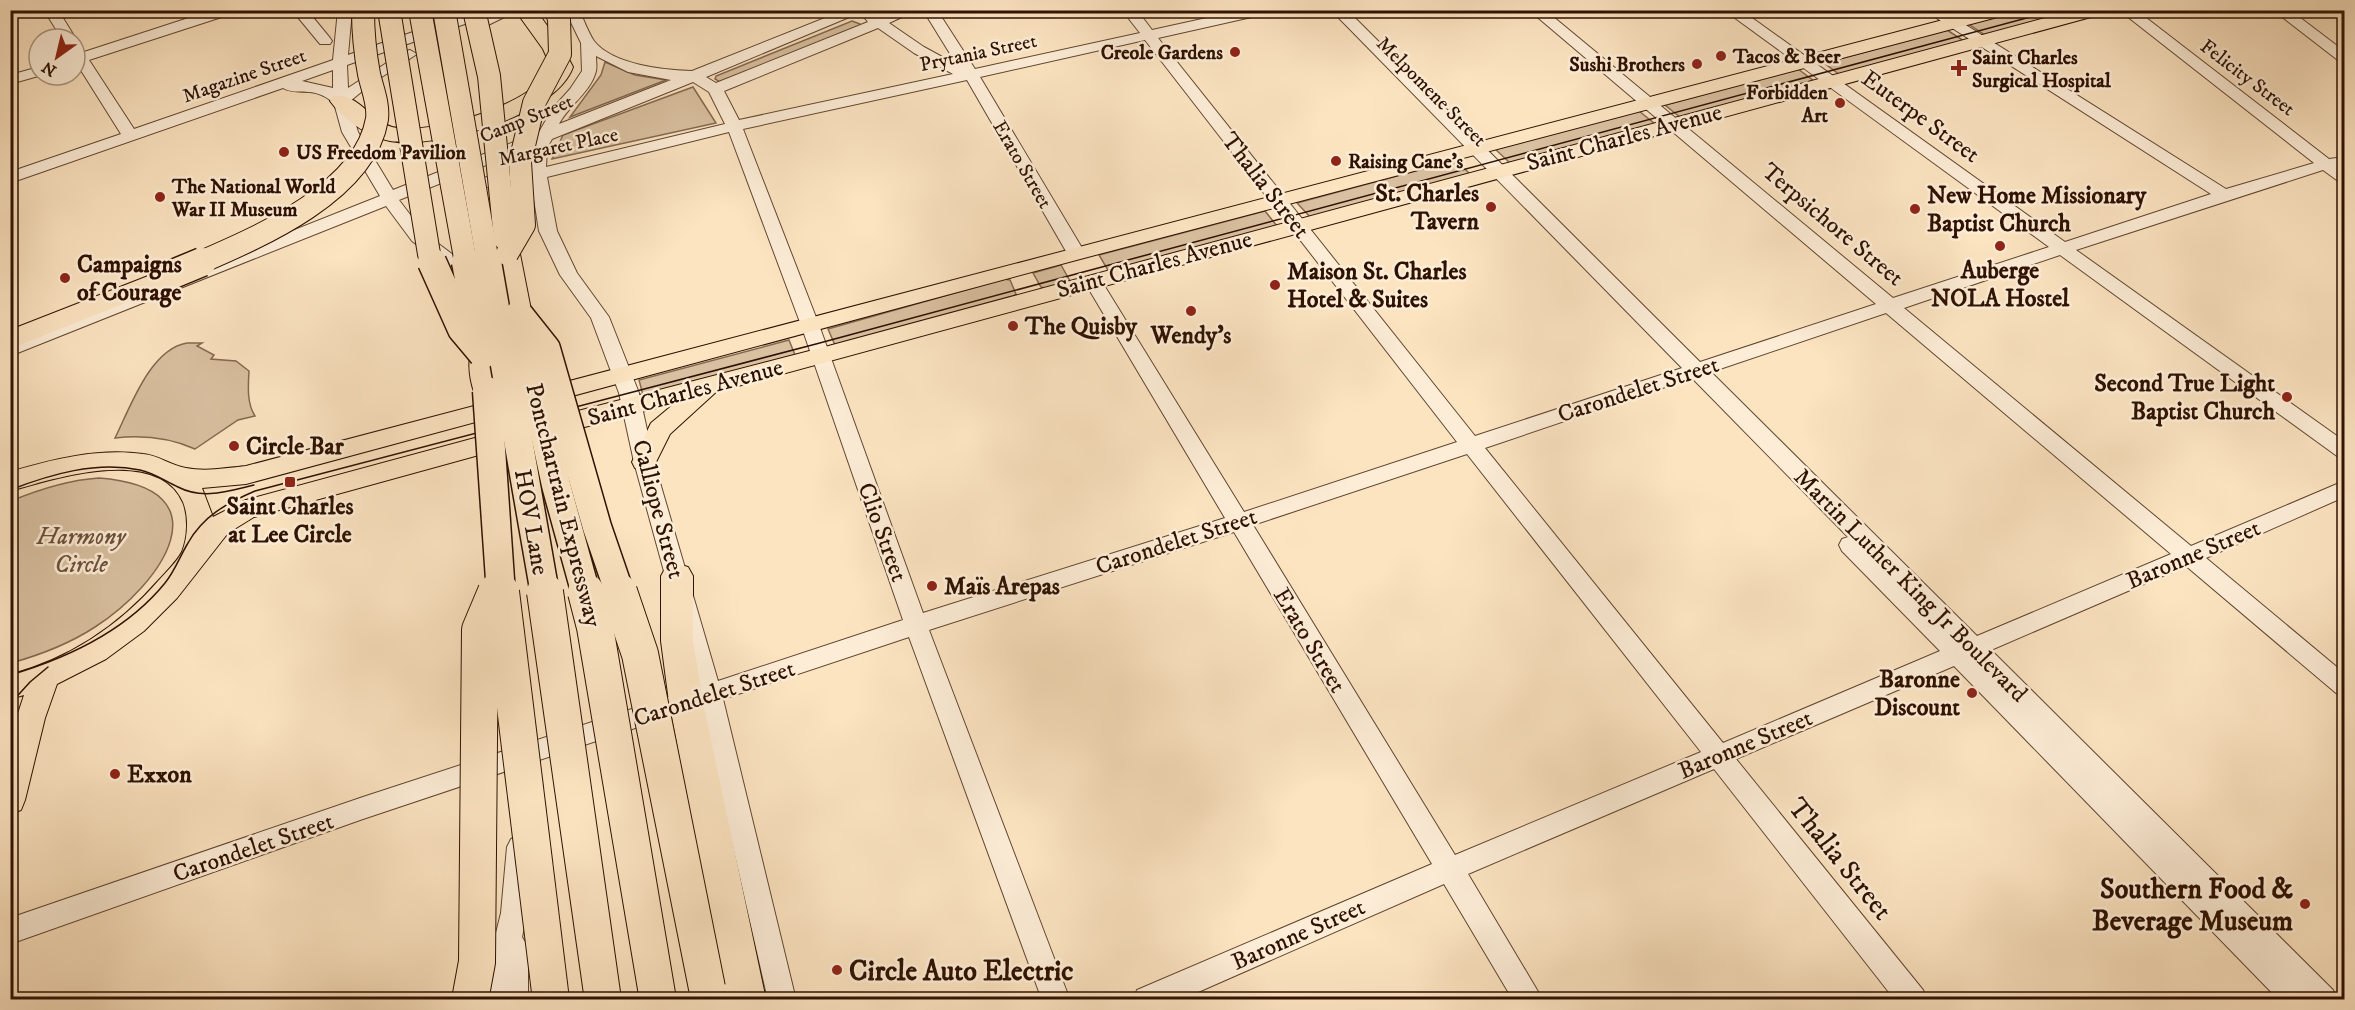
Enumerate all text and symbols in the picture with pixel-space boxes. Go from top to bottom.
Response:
north arrow [27,27,87,87]
street label: Prytania Street [917,29,1039,78]
street label: Melpomene Street [1371,32,1491,152]
street label: Felicity Street [2195,34,2300,122]
place label: Creole Gardens [1101,41,1223,66]
street label: Magazine Street [179,44,310,109]
marker: Creole Gardens [1228,45,1242,59]
place label: Tacos & Beer [1732,45,1841,70]
place label: Saint Charles Surgical Hospital [1972,46,2112,94]
marker: Tacos & Beer [1714,49,1728,63]
place label: Sushi Brothers [1569,53,1685,78]
text: N [38,57,60,81]
marker: Sushi Brothers [1690,57,1704,71]
marker: Saint Charles Surgical Hospital [1950,59,1968,77]
street label: Euterpe Street [1855,64,1986,170]
place label: Forbidden Art [1746,81,1829,129]
street label: Camp Street [476,89,577,149]
marker: Forbidden Art [1833,96,1847,110]
street label: Saint Charles Avenue [1523,97,1725,178]
street label: Erato Street [986,116,1057,213]
street label: Margaret Place [496,123,620,172]
street label: Thalia Street [1214,127,1316,245]
place label: US Freedom Pavilion [296,141,466,166]
marker: US Freedom Pavilion [277,145,291,159]
place label: Raising Cane's [1348,150,1464,175]
marker: Raising Cane's [1329,154,1343,168]
street label: Terpsichore Street [1755,157,1910,293]
place label: The National World War II Museum [171,175,336,223]
place label: St. Charles Tavern [1375,179,1479,237]
place label: New Home Missionary Baptist Church [1927,181,2147,239]
marker: The National World War II Museum [153,190,167,204]
marker: St. Charles Tavern [1484,200,1498,214]
marker: New Home Missionary Baptist Church [1908,202,1922,216]
street label: Saint Charles Avenue [1053,224,1255,305]
marker: Auberge NOLA Hostel [1993,239,2007,253]
place label: Campaigns of Courage [77,250,182,308]
place label: Auberge NOLA Hostel [1931,256,2070,314]
place label: Maison St. Charles Hotel & Suites [1287,257,1466,315]
marker: Campaigns of Courage [58,271,72,285]
marker: Maison St. Charles Hotel & Suites [1268,278,1282,292]
marker: Wendy's [1184,304,1198,318]
place label: The Quisby [1024,312,1138,342]
marker: The Quisby [1006,319,1020,333]
place label: Wendy's [1150,321,1231,351]
street label: Carondelet Street [1554,350,1723,430]
street label: Saint Charles Avenue [584,352,786,433]
place label: Second True Light Baptist Church [2094,369,2275,427]
street label: Pontchartrain Expressway [518,380,608,631]
marker: Second True Light Baptist Church [2280,390,2294,404]
place label: Circle Bar [246,432,345,462]
street label: Calliope Street [625,437,691,582]
marker: Circle Bar [227,439,241,453]
street label: Martin Luther King Jr Boulevard [1787,463,2033,709]
street label: HOV Lane [507,467,555,577]
marker: Saint Charles at Lee Circle [283,475,297,489]
street label: Clio Street [850,479,914,586]
place label: Saint Charles at Lee Circle [227,492,353,550]
street label: Carondelet Street [1092,502,1261,582]
street label: Baronne Street [2122,513,2265,597]
park label: Harmony Circle [35,522,127,580]
place label: Maïs Arepas [944,572,1060,602]
marker: Maïs Arepas [925,579,939,593]
street label: Erato Street [1266,582,1352,699]
street label: Carondelet Street [630,654,799,734]
place label: Baronne Discount [1874,665,1960,723]
marker: Baronne Discount [1965,686,1979,700]
street label: Baronne Street [1674,703,1817,787]
place label: Exxon [127,760,192,790]
marker: Exxon [108,767,122,781]
street label: Thalia Street [1780,791,1900,927]
street label: Carondelet Street [169,806,338,889]
place label: Southern Food & Beverage Museum [2092,872,2293,939]
street label: Baronne Street [1227,892,1370,978]
marker: Southern Food & Beverage Museum [2298,897,2312,911]
place label: Circle Auto Electric [849,954,1073,989]
marker: Circle Auto Electric [830,963,844,977]

